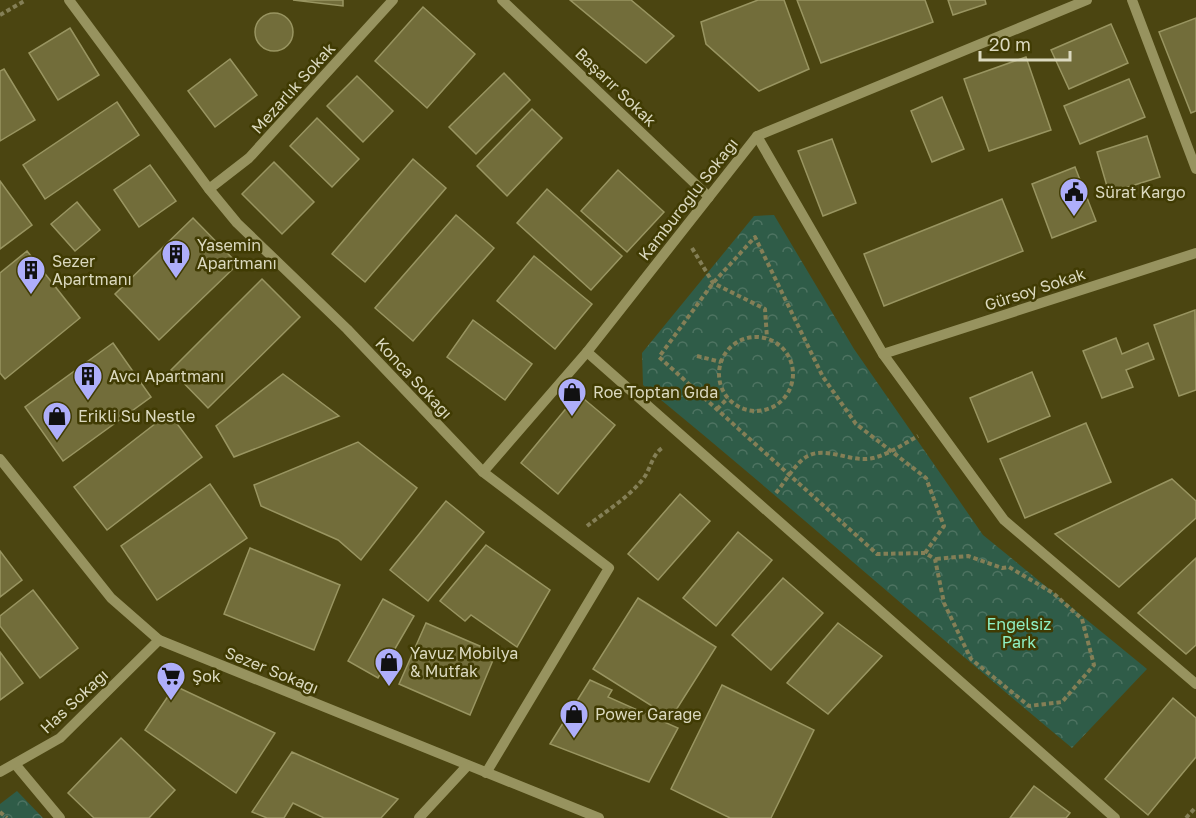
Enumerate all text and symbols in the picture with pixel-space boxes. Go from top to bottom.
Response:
scale bar [980,24,1070,62]
text: 20 m [989,33,1031,55]
street label: Mezarlık Sokak [247,38,339,138]
street label: Başarır Sokak [571,43,661,131]
street label: Kamburoğlu Sokağı [634,134,742,264]
public building icon: Sürat Kargo [1058,176,1090,218]
place label: Sürat Kargo [1095,182,1186,202]
place label: Yasemin Apartmanı [197,235,277,273]
building icon: Yasemin Apartmanı [160,238,192,280]
place label: Sezer Apartmanı [52,251,132,289]
building icon: Sezer Apartmanı [15,254,47,296]
street label: Gürsoy Sokak [982,263,1088,315]
street label: Konca Sokağı [371,333,457,423]
building icon: Avcı Apartmanı [72,360,104,402]
place label: Avcı Apartmanı [109,366,224,386]
shop icon: Roe Toptan Gıda [556,376,588,418]
place label: Roe Toptan Gıda [593,382,718,402]
shop icon: Erikli Su Nestle [41,400,73,442]
place label: Erikli Su Nestle [78,406,195,426]
park label: Engelsiz Park [987,614,1051,652]
street label: Sezer Sokağı [222,642,322,698]
place label: Yavuz Mobilya & Mutfak [410,643,518,681]
shop icon: Yavuz Mobilya & Mutfak [373,646,405,688]
supermarket icon: Şok [155,660,187,702]
street label: Has Sokağı [36,665,112,737]
place label: Şok [192,666,221,686]
shop icon: Power Garage [558,698,590,740]
place label: Power Garage [595,704,702,724]

